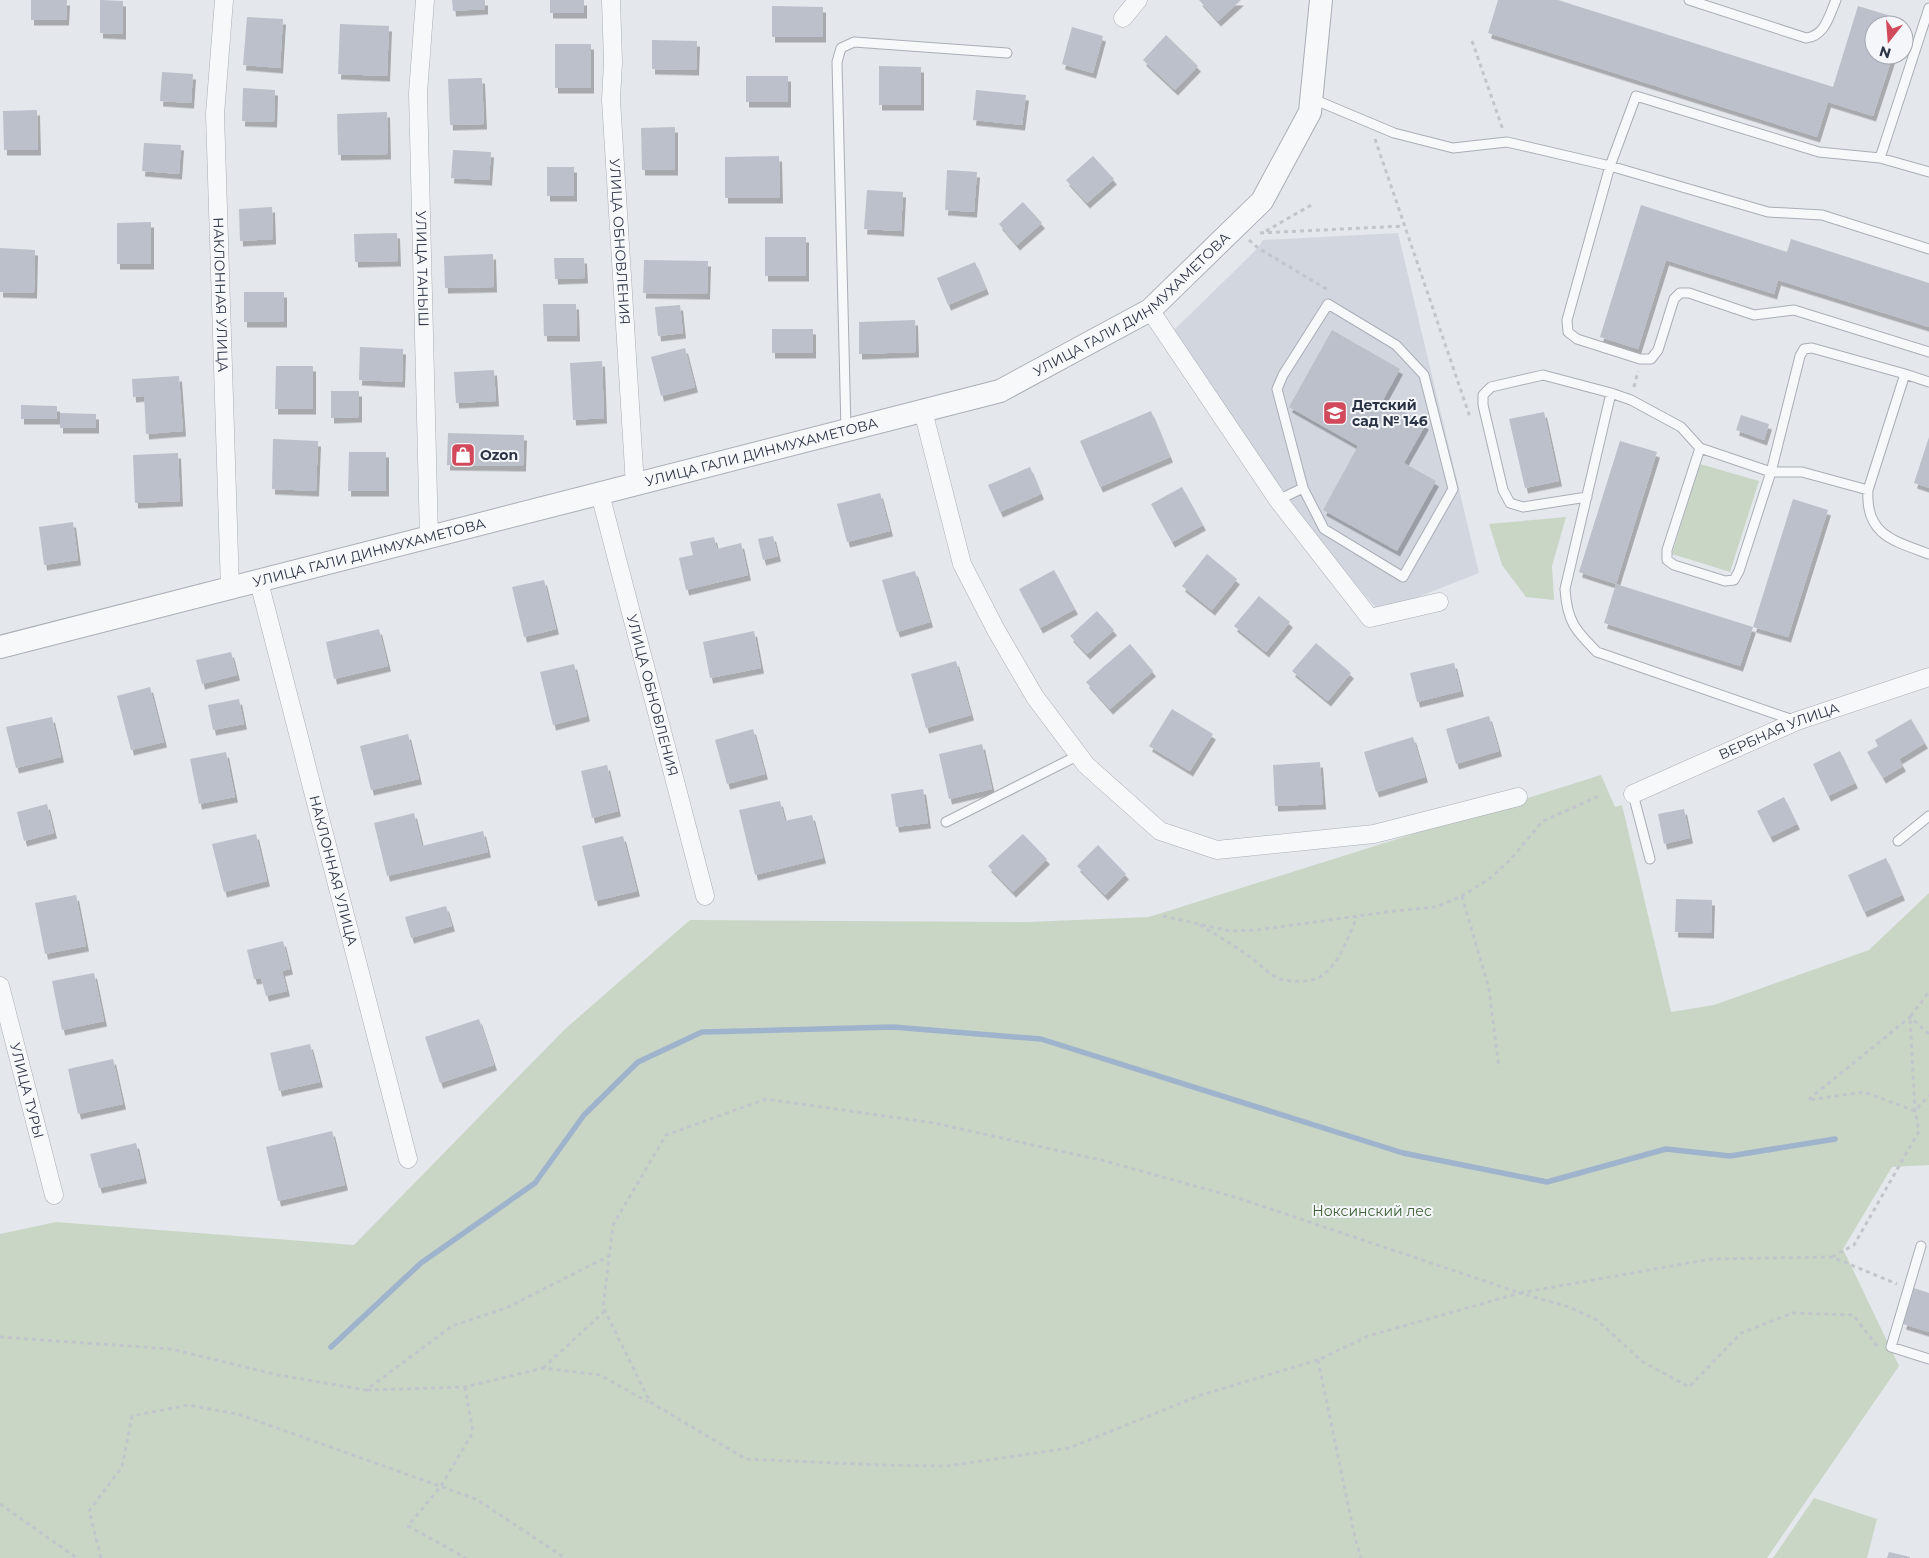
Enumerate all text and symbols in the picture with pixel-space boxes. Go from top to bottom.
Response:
north arrow [1864,15,1914,65]
text: N [1877,42,1893,63]
street label: УЛИЦА ОБНОВЛЕНИЯ [606,158,634,325]
street label: УЛИЦА ТАНЫШ [412,210,433,327]
street label: НАКЛОННАЯ УЛИЦА [209,217,232,373]
street label: УЛИЦА ГАЛИ ДИНМУХАМЕТОВА [1030,228,1234,380]
place label: Детский сад № 146 [1352,396,1428,430]
school or university icon: Детский сад № 146 [1322,400,1348,426]
street label: УЛИЦА ГАЛИ ДИНМУХАМЕТОВА [643,414,880,490]
shop icon: Ozon [450,442,476,468]
place label: Ozon [480,446,518,464]
street label: УЛИЦА ГАЛИ ДИНМУХАМЕТОВА [251,514,488,591]
street label: УЛИЦА ОБНОВЛЕНИЯ [623,612,682,778]
street label: ВЕРБНАЯ УЛИЦА [1716,698,1842,764]
street label: НАКЛОННАЯ УЛИЦА [305,793,362,948]
street label: УЛИЦА ТУРЫ [6,1041,48,1140]
park label: Ноксинский лес [1312,1202,1432,1220]

